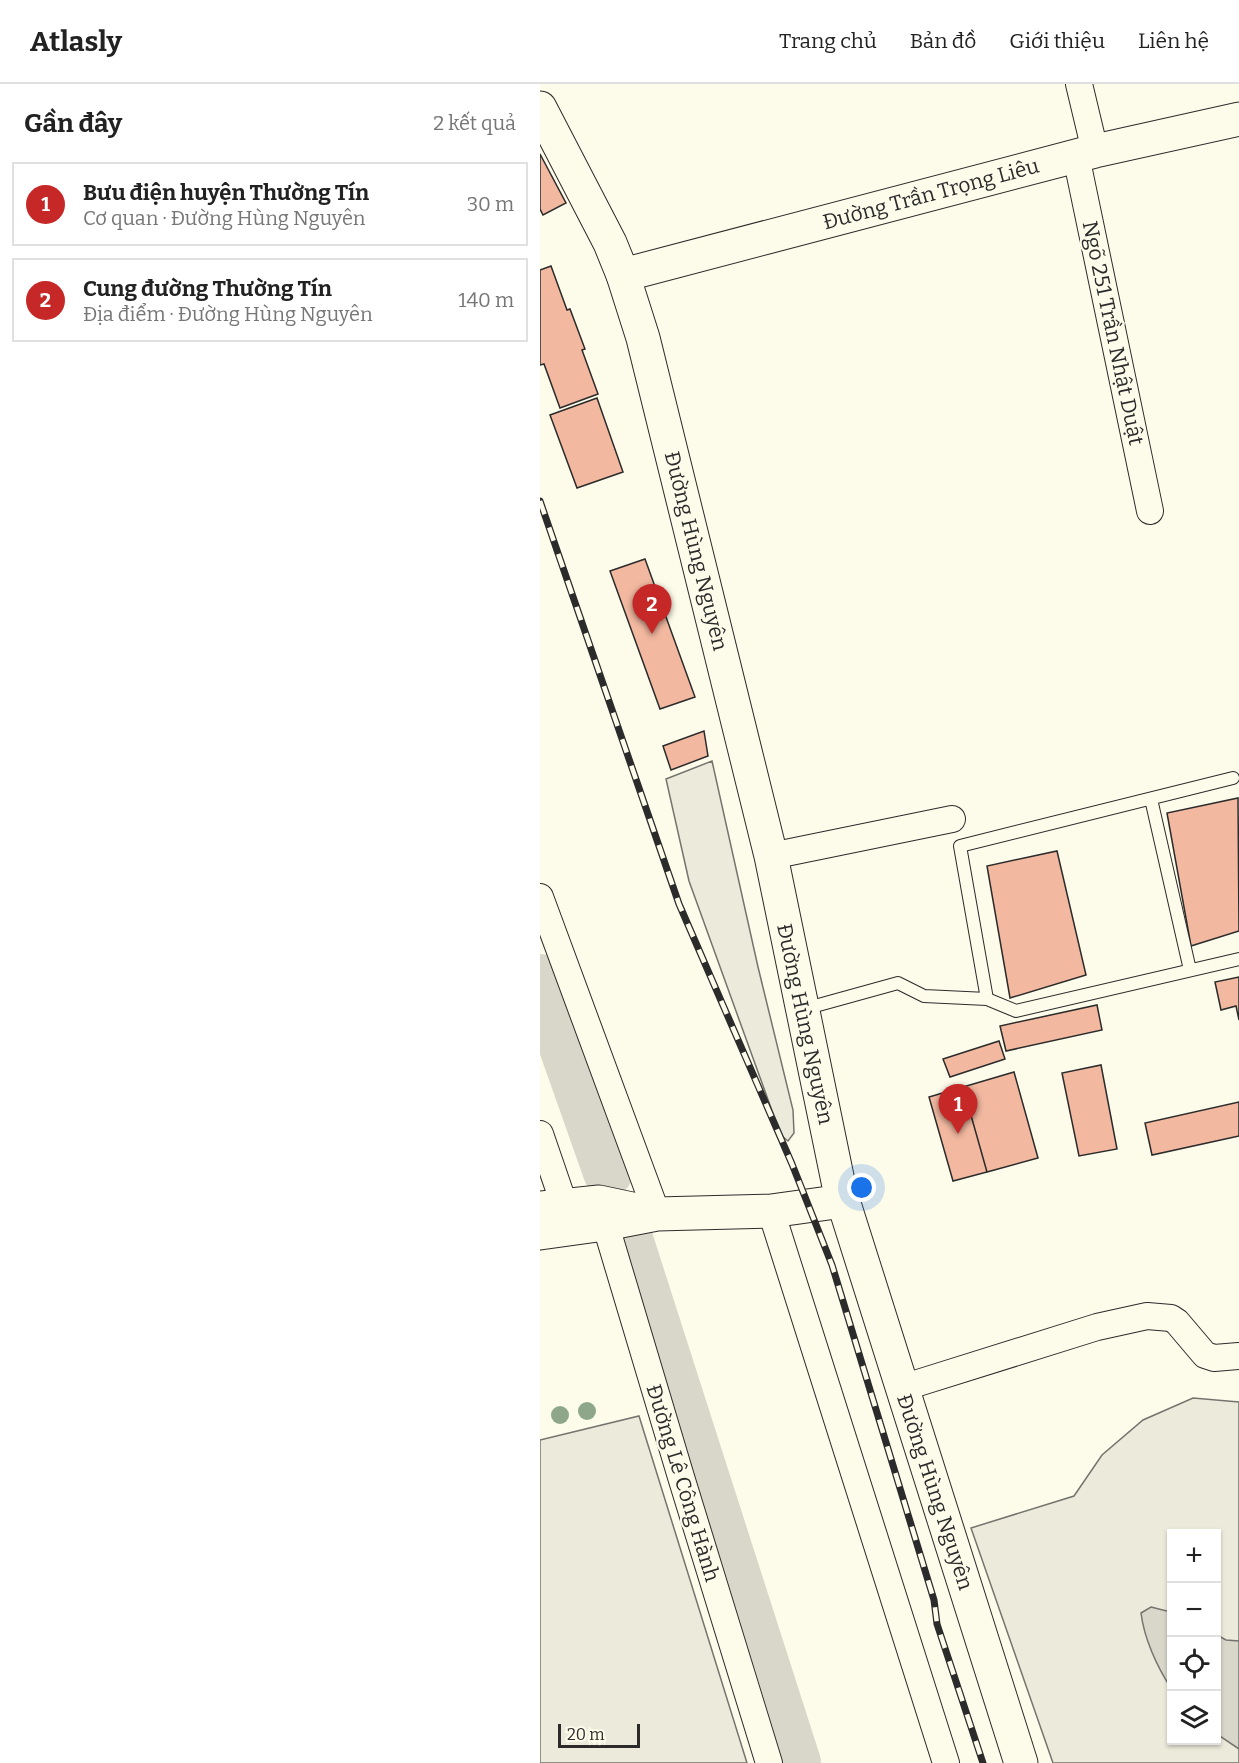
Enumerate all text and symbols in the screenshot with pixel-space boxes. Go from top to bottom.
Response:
text: Atlasly [30,25,122,58]
text: Trang chủ [779,28,877,54]
text: Bản đồ [910,28,976,54]
text: Giới thiệu [1009,28,1105,54]
text: Liên hệ [1138,28,1209,54]
text: Gần đây [24,108,122,139]
text: 2 kết quả [433,111,516,135]
street label: Đường Trần Trọng Liêu [820,153,1042,235]
text: Bưu điện huyện Thường Tín [83,179,369,206]
text: 1 [41,192,50,216]
text: 30 m [467,192,514,216]
text: Cơ quan · Đường Hùng Nguyên [83,206,366,230]
street label: Ngõ 251 Trần Nhật Duật [1077,219,1150,448]
text: Cung đường Thường Tín [83,275,332,302]
text: 2 [40,288,51,312]
text: 140 m [458,288,514,312]
text: Địa điểm · Đường Hùng Nguyên [83,302,373,326]
street label: Đường Hùng Nguyên [659,449,733,653]
pin: 2 [632,584,672,634]
street label: Đường Hùng Nguyên [771,921,839,1127]
pin: 1 [938,1084,978,1134]
your location [847,1173,876,1202]
street label: Đường Lê Công Hành [641,1381,725,1585]
street label: Đường Hùng Nguyên [891,1391,979,1593]
map controls [1167,1529,1221,1745]
button: + [1167,1529,1221,1583]
button: − [1167,1583,1221,1637]
button: locate [1167,1637,1221,1691]
button: layers [1167,1691,1221,1745]
scale bar [558,1721,640,1748]
text: 20 m [567,1725,604,1744]

